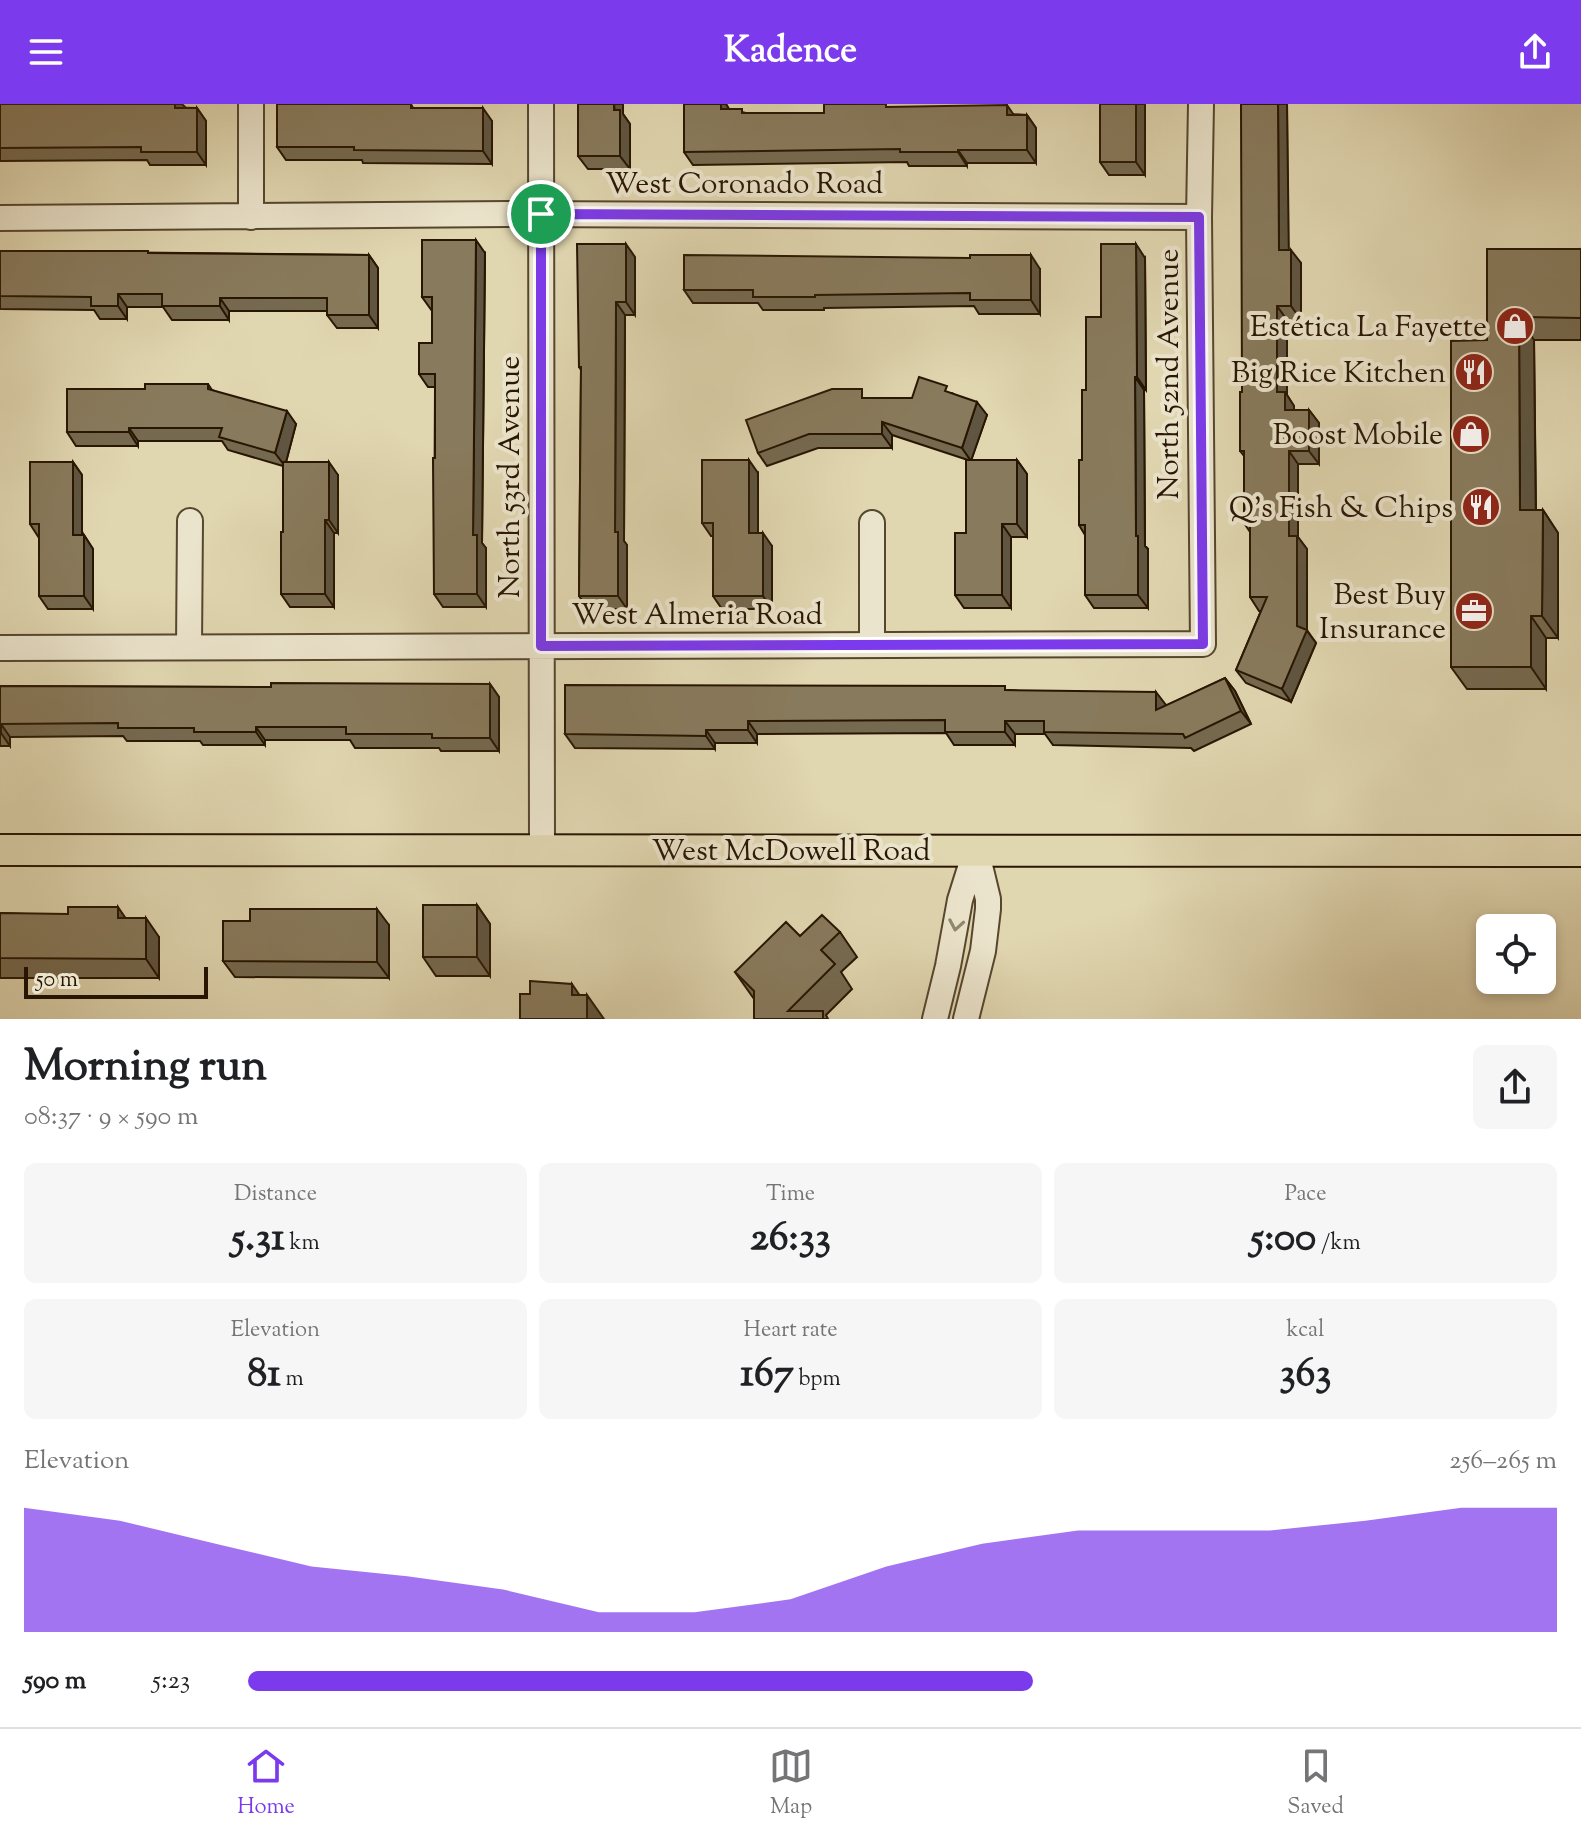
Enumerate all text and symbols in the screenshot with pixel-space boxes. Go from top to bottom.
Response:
text: Kadence [724,26,857,78]
icon: menu [24,30,68,74]
icon: share [1513,30,1557,74]
street label: West Coronado Road [605,164,883,207]
pin [507,180,575,248]
icon: arrive [519,192,563,236]
street label: North 52nd Avenue [1149,249,1192,499]
shop icon: Estética La Fayette [1494,305,1536,347]
place label: Estética La Fayette [1250,307,1487,350]
restaurant icon: Big Rice Kitchen [1453,351,1495,393]
place label: Big Rice Kitchen [1231,353,1446,396]
street label: North 53rd Avenue [490,356,533,598]
shop icon: Boost Mobile [1450,413,1492,455]
place label: Boost Mobile [1273,415,1443,458]
restaurant icon: Q's Fish & Chips [1460,486,1502,528]
place label: Q's Fish & Chips [1229,488,1453,531]
place label: Best Buy Insurance [1319,575,1446,652]
office icon: Best Buy Insurance [1453,590,1495,632]
street label: West Almeria Road [571,595,823,638]
street label: West McDowell Road [652,831,930,874]
map controls [1476,914,1556,994]
button: locate [1476,914,1556,994]
one-way arrow [949,918,966,931]
scale bar [24,963,208,999]
text: 50 m [36,965,78,997]
text: Morning run [24,1037,267,1100]
button: share [1473,1045,1557,1129]
text: 08:37 · 9 × 590 m [24,1099,198,1136]
text: Distance [234,1179,317,1211]
text: Time [766,1179,815,1211]
text: Pace [1284,1179,1327,1211]
text: 5.31 [231,1211,285,1268]
text: 26:33 [750,1211,831,1268]
text: 5:00 [1250,1211,1316,1268]
text: km [285,1228,320,1260]
text: /km [1316,1228,1361,1260]
text: Elevation [231,1315,320,1347]
text: Heart rate [744,1315,837,1347]
text: kcal [1287,1315,1324,1347]
text: 81 [247,1347,281,1404]
text: 167 [740,1347,794,1404]
text: 363 [1280,1347,1331,1404]
text: m [281,1364,304,1396]
text: bpm [794,1364,841,1396]
text: Elevation [24,1443,129,1480]
text: 256–265 m [1449,1443,1557,1480]
text: 590 m [24,1663,86,1700]
text: 5:23 [152,1663,190,1700]
tab: Home [237,1744,295,1824]
tab: Map [769,1744,813,1824]
tab: Saved [1287,1744,1344,1824]

